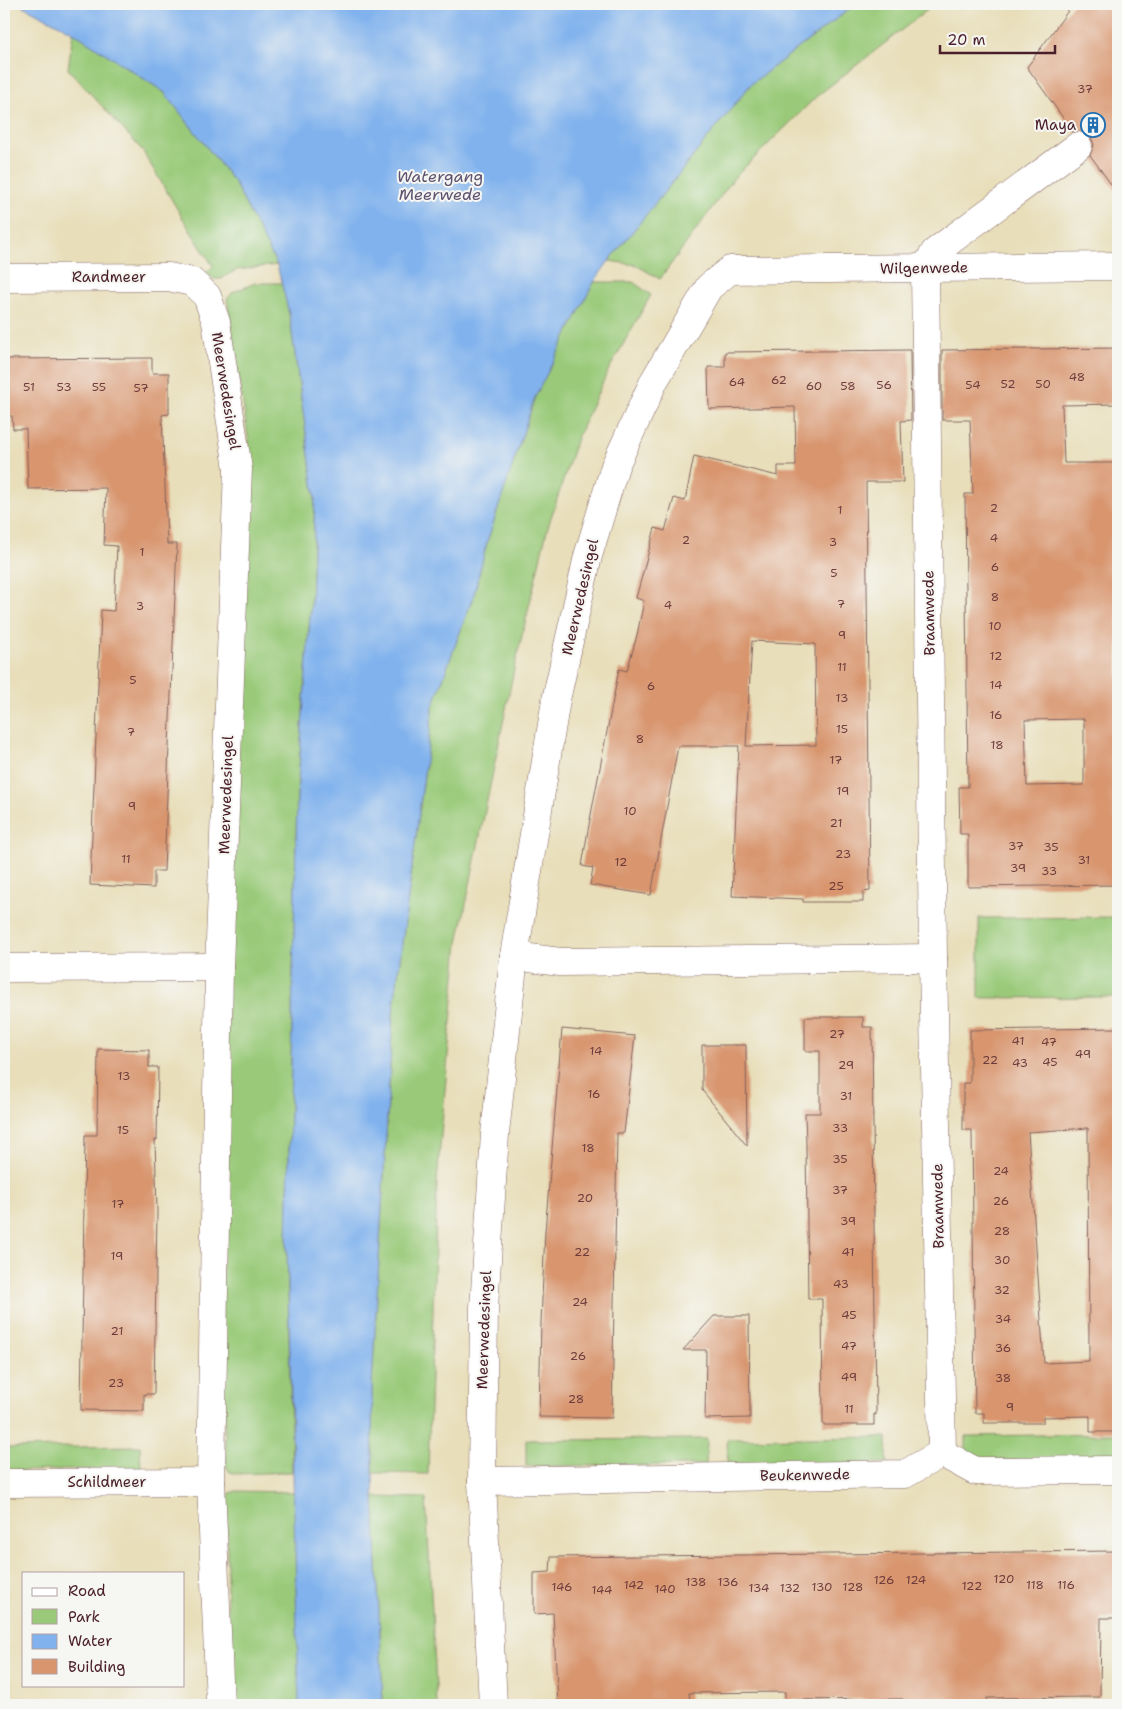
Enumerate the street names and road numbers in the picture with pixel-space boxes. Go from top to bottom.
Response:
street label: Wilgenwede [880,257,968,279]
street label: Randmeer [72,267,146,287]
street label: Meerwedesingel [207,331,245,452]
street label: Meerwedesingel [557,536,603,657]
street label: Braamwede [918,570,940,656]
street label: Meerwedesingel [214,735,238,855]
street label: Braamwede [927,1163,949,1249]
street label: Meerwedesingel [472,1270,496,1390]
street label: Beukenwede [760,1464,850,1486]
street label: Schildmeer [68,1472,146,1492]

